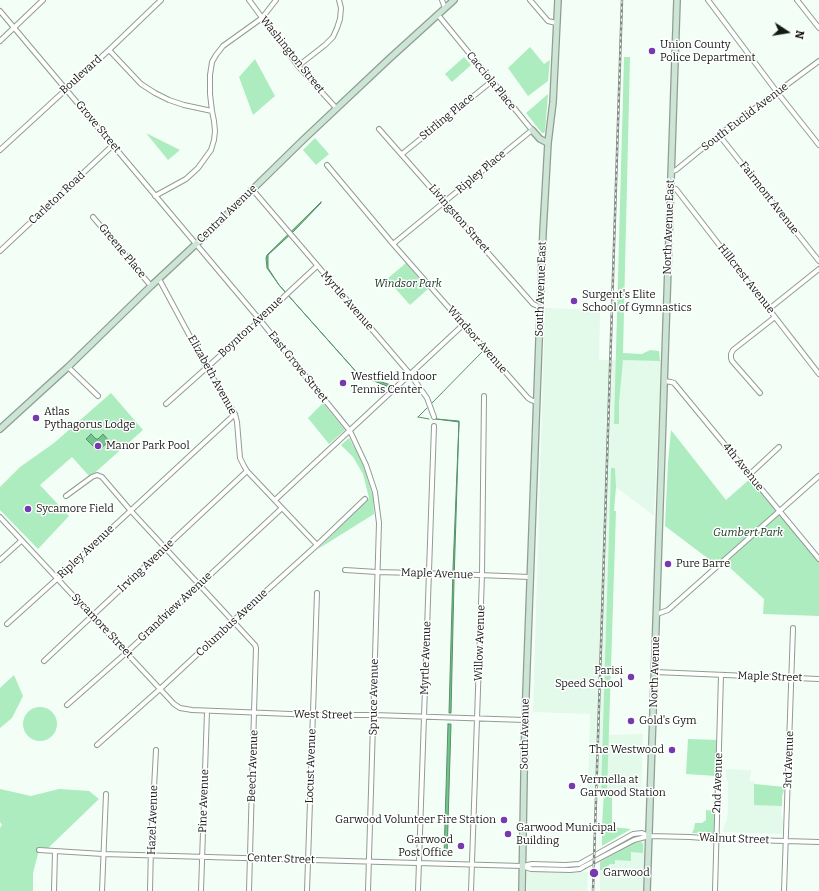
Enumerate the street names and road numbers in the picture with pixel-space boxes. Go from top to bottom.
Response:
street label: Washington Street [257,14,327,96]
street label: Cacciola Place [463,49,519,113]
street label: Boulevard [57,53,105,97]
street label: South Euclid Avenue [699,80,791,154]
street label: Stirling Place [417,91,477,143]
street label: Grove Street [72,98,124,156]
street label: Ripley Place [453,147,509,197]
street label: Fairmont Avenue [737,159,801,237]
street label: Carleton Road [26,169,88,227]
street label: North Avenue East [661,179,677,275]
street label: Central Avenue [194,182,260,246]
street label: Livingston Street [426,182,492,256]
street label: Greene Place [95,221,149,281]
street label: South Avenue East [533,241,549,337]
street label: Hillcrest Avenue [715,242,777,316]
street label: Myrtle Avenue [318,269,376,333]
street label: Boynton Avenue [216,294,286,360]
street label: Windsor Avenue [444,304,510,376]
street label: East Grove Street [265,329,331,405]
street label: Elizabeth Avenue [185,333,239,417]
street label: 4th Avenue [720,440,766,494]
street label: Ripley Avenue [55,522,117,582]
street label: Irving Avenue [115,537,177,595]
street label: Maple Avenue [401,566,473,582]
street label: Grandview Avenue [135,569,215,645]
street label: Columbus Avenue [194,586,270,660]
street label: Sycamore Street [69,591,135,661]
street label: Willow Avenue [472,605,488,681]
street label: Myrtle Avenue [418,621,434,695]
street label: North Avenue [647,636,663,708]
street label: Spruce Avenue [367,659,381,735]
street label: Maple Street [737,669,803,685]
street label: South Avenue [518,698,532,770]
street label: West Street [293,708,353,722]
street label: Locust Avenue [303,728,319,804]
street label: Beech Avenue [245,730,261,802]
street label: 3rd Avenue [781,731,797,789]
street label: 2nd Avenue [710,753,726,813]
street label: Pine Avenue [196,769,212,833]
street label: Hazel Avenue [145,785,161,855]
street label: Walnut Street [699,831,769,847]
street label: Center Street [247,851,315,867]

